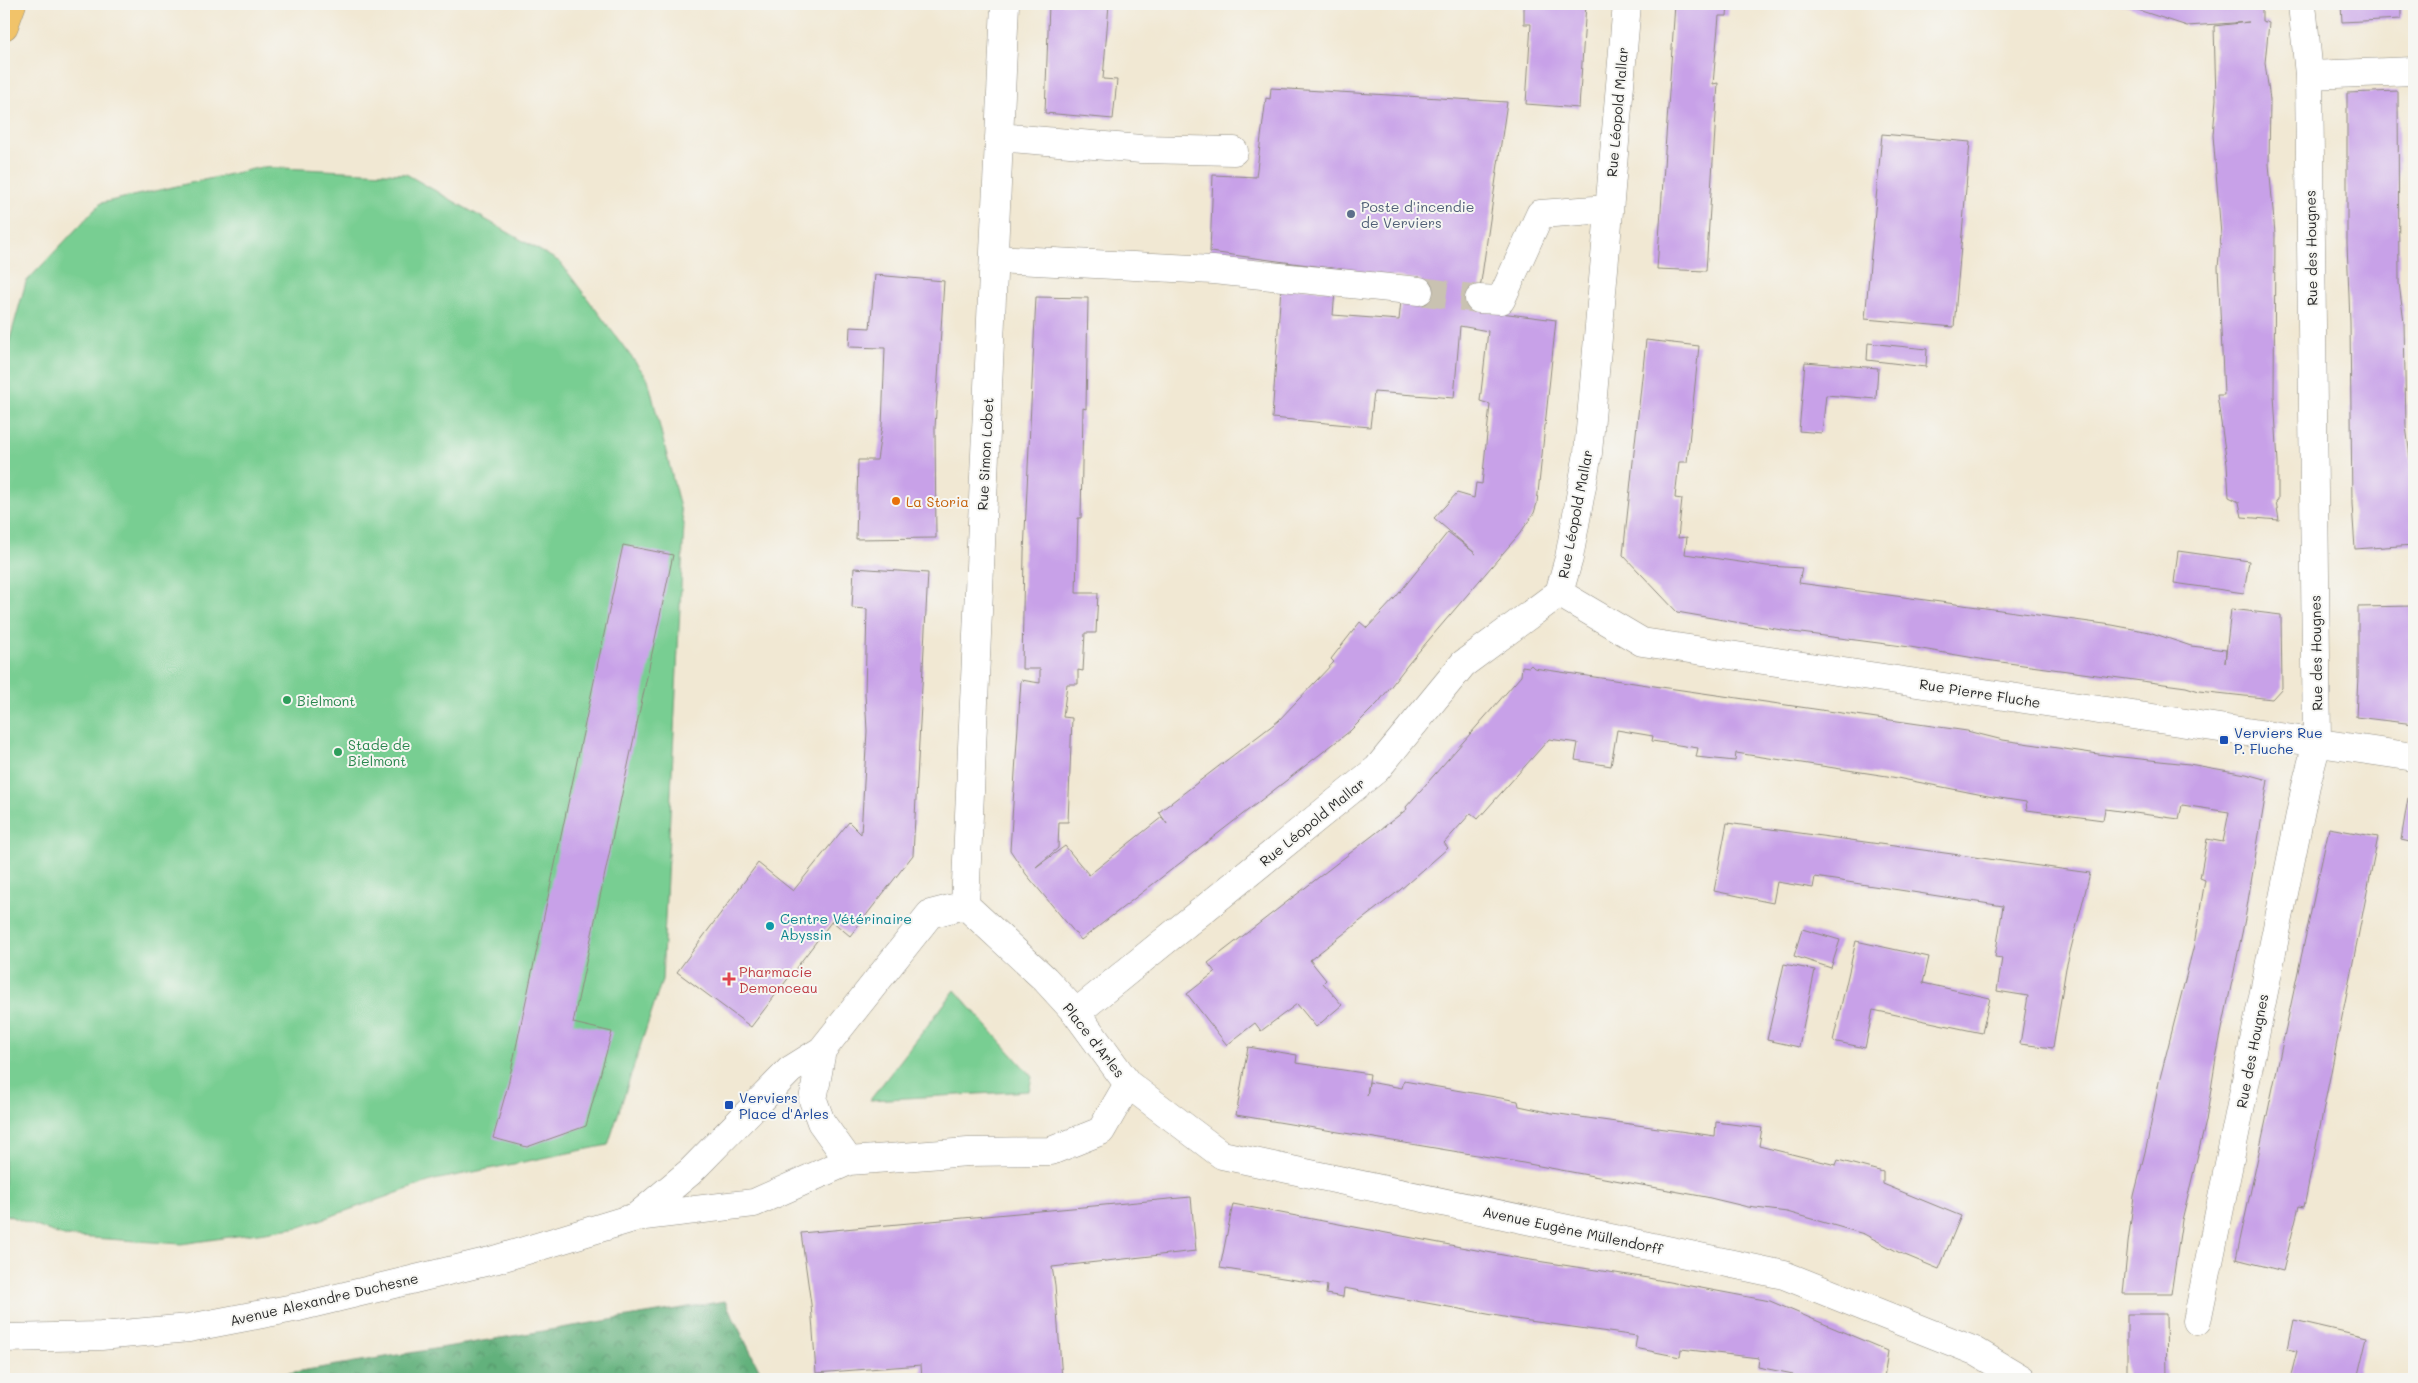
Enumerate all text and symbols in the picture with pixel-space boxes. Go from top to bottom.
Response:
street label: Rue Léopold Mallar [1602,46,1632,178]
street label: Rue des Hougnes [2300,190,2322,306]
place label: Poste d'incendie de Verviers [1361,197,1474,232]
marker: Poste d'incendie de Verviers [1345,208,1357,220]
street label: Rue Simon Lobet [973,397,997,511]
street label: Rue Léopold Mallar [1553,448,1597,580]
place label: La Storia [906,492,969,511]
marker: La Storia [890,495,902,507]
street label: Rue des Hougnes [2305,595,2327,711]
street label: Rue Pierre Fluche [1918,674,2042,712]
place label: Bielmont [297,691,356,710]
marker: Bielmont [281,694,293,706]
place label: Verviers Rue P. Fluche [2234,723,2323,758]
marker: Verviers Rue P. Fluche [2218,734,2230,746]
place label: Stade de Bielmont [348,735,410,770]
marker: Stade de Bielmont [332,746,344,758]
street label: Rue Léopold Mallar [1255,774,1369,870]
place label: Centre Vétérinaire Abyssin [780,909,912,944]
marker: Centre Vétérinaire Abyssin [764,920,776,932]
place label: Pharmacie Demonceau [739,962,818,997]
marker: Pharmacie Demonceau [723,973,735,985]
street label: Rue des Hougnes [2232,992,2272,1110]
street label: Place d'Arles [1059,999,1129,1081]
place label: Verviers Place d'Arles [739,1088,829,1123]
marker: Verviers Place d'Arles [723,1099,735,1111]
street label: Avenue Eugène Müllendorff [1481,1202,1665,1258]
street label: Avenue Alexandre Duchesne [228,1268,420,1330]

